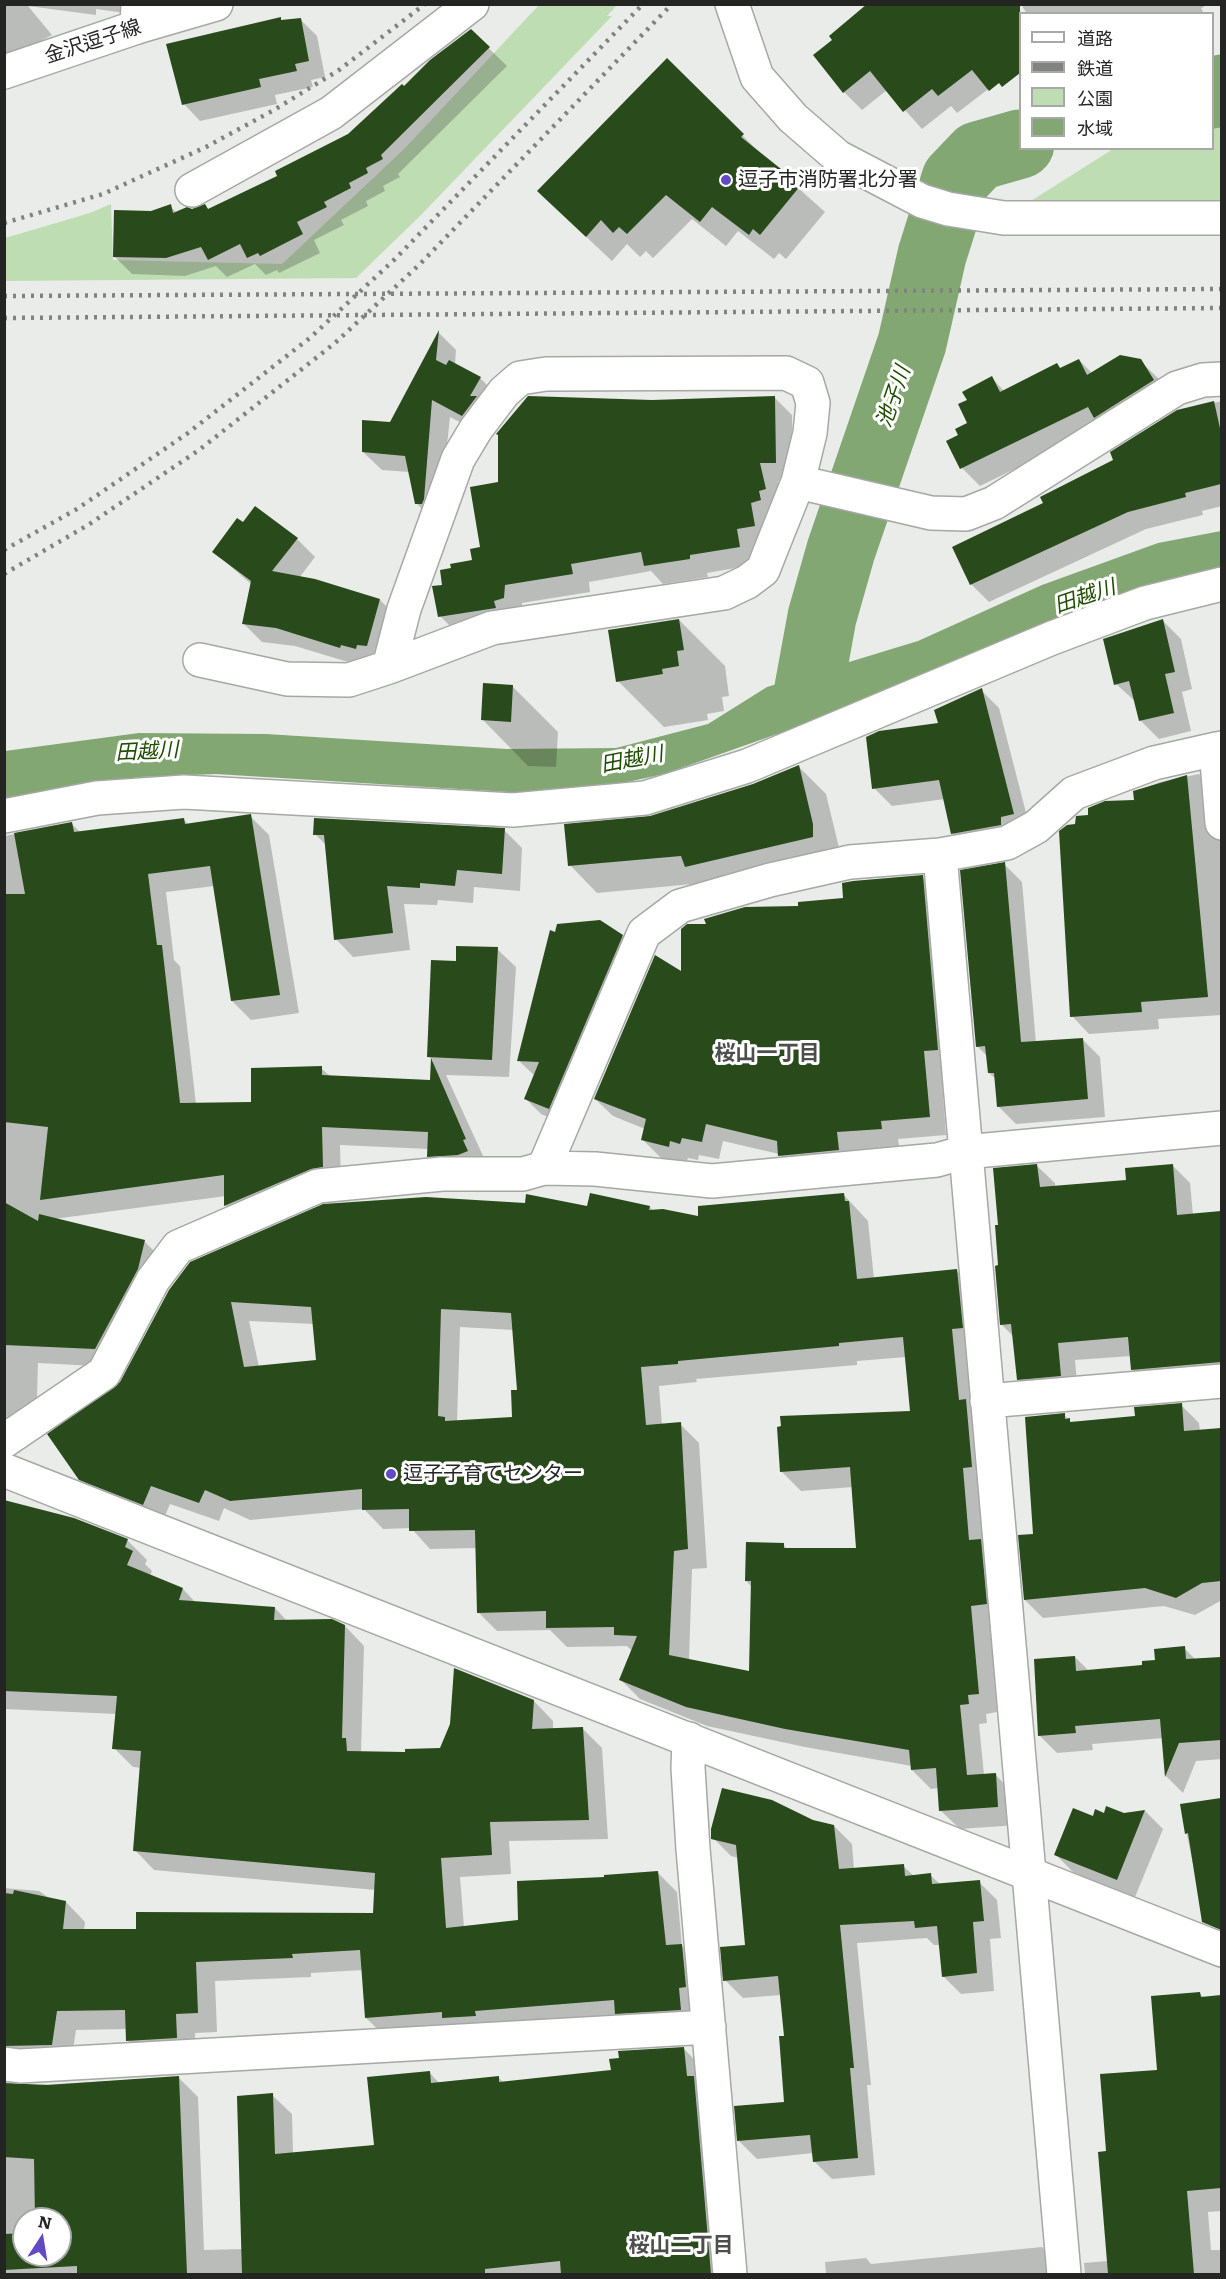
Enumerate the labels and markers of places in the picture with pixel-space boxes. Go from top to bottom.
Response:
place label: 逗子市消防署北分署 [738,168,918,192]
marker: 逗子市消防署北分署 [719,173,733,187]
place label: 逗子子育てセンター [403,1462,583,1486]
marker: 逗子子育てセンター [384,1467,398,1481]

